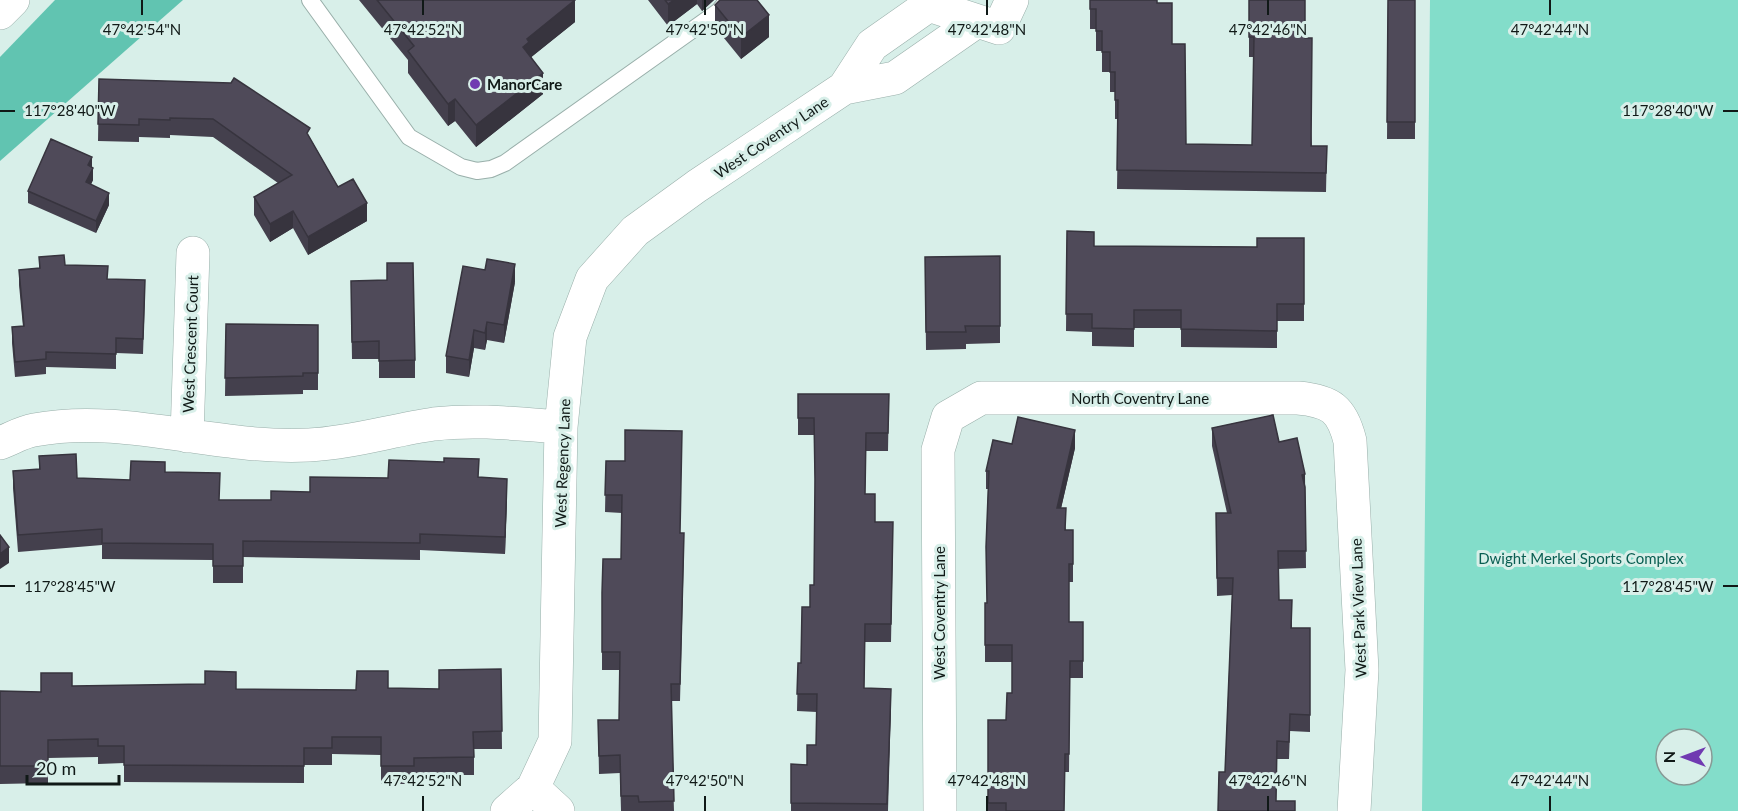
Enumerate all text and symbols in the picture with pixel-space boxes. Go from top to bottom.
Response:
text: 47°42'54"N [103,20,181,38]
text: 47°42'52"N [384,20,462,38]
text: 47°42'50"N [666,20,744,38]
text: 47°42'48"N [948,20,1026,38]
text: 47°42'46"N [1229,20,1307,38]
text: 47°42'44"N [1511,20,1589,38]
place label: ManorCare [487,75,562,93]
marker: ManorCare [468,77,482,91]
street label: West Coventry Lane [711,92,832,182]
text: 117°28'40"W [24,101,116,119]
text: 117°28'40"W [1622,101,1714,119]
street label: West Crescent Court [179,274,201,413]
street label: North Coventry Lane [1071,389,1209,407]
street label: West Regency Lane [551,398,573,528]
street label: West Park View Lane [1347,538,1369,678]
street label: West Coventry Lane [930,546,948,680]
park label: Dwight Merkel Sports Complex [1478,549,1684,567]
text: 117°28'45"W [24,577,116,595]
text: 117°28'45"W [1622,577,1714,595]
north arrow [1654,727,1714,787]
scale bar [27,748,118,786]
text: N [1659,751,1678,763]
text: 20 m [36,757,76,779]
text: 47°42'52"N [384,771,462,789]
text: 47°42'50"N [666,771,744,789]
text: 47°42'48"N [948,771,1026,789]
text: 47°42'46"N [1229,771,1307,789]
text: 47°42'44"N [1511,771,1589,789]

